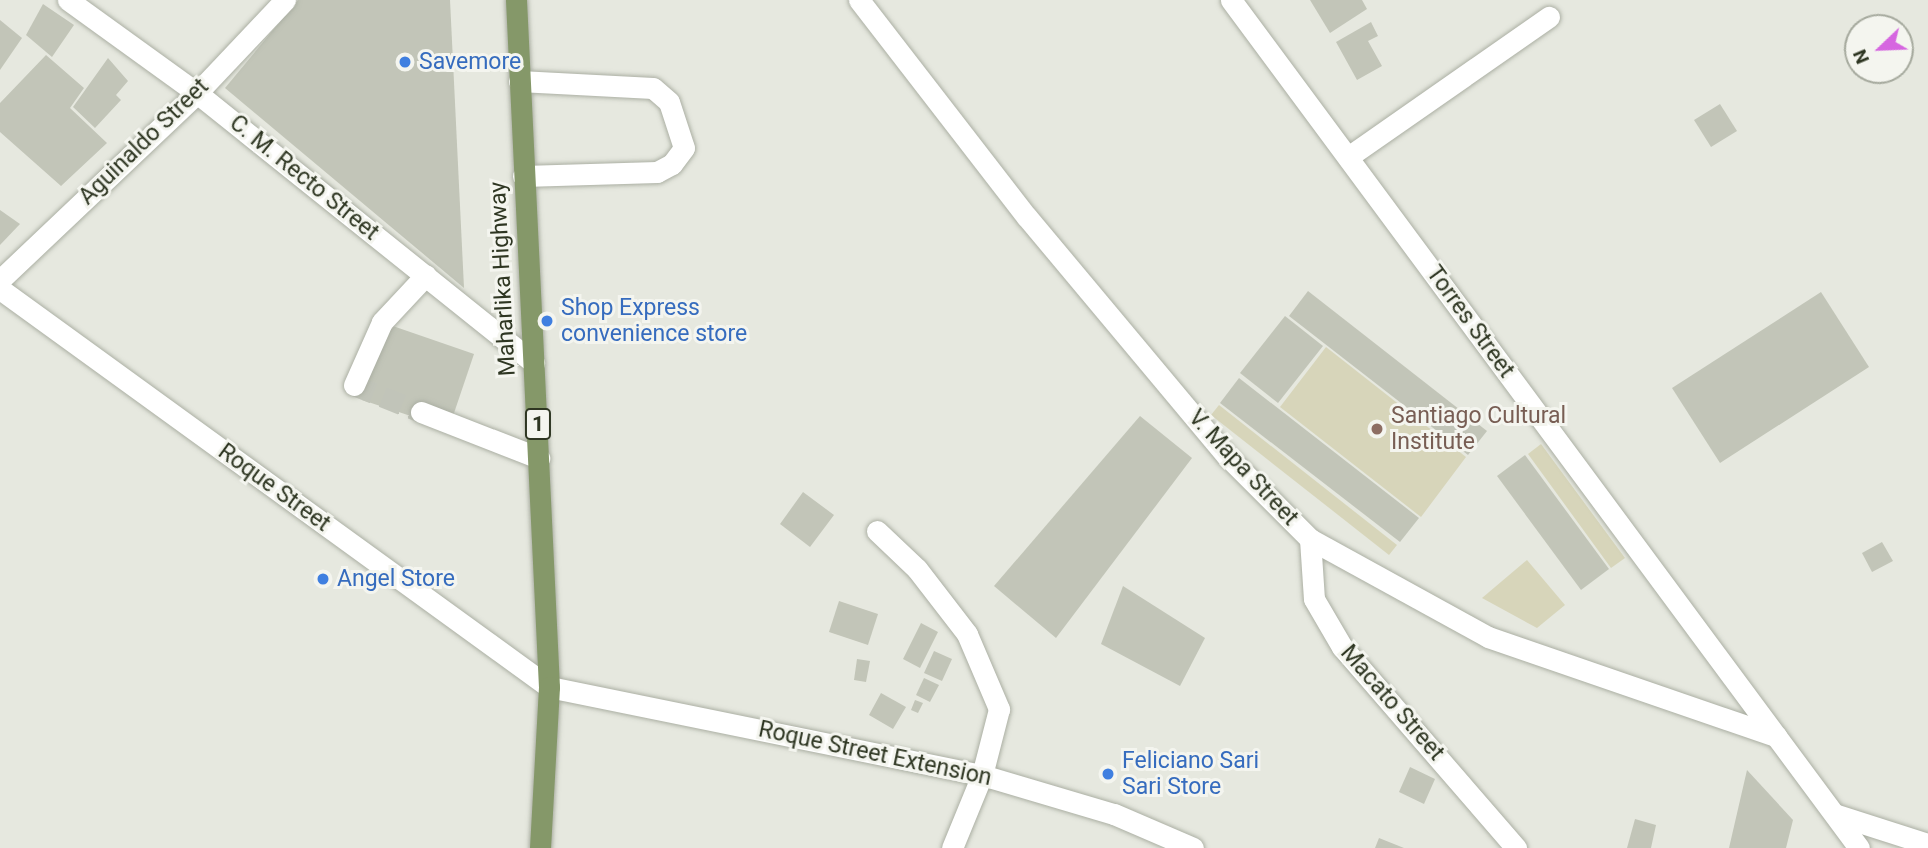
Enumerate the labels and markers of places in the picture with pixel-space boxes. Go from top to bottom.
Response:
place label: Savemore [419,48,521,76]
marker: Savemore [397,54,413,70]
place label: Shop Express convenience store [561,294,747,348]
marker: Shop Express convenience store [539,313,555,329]
place label: Santiago Cultural Institute [1391,402,1566,456]
marker: Santiago Cultural Institute [1369,421,1385,437]
place label: Angel Store [337,565,455,593]
marker: Angel Store [315,571,331,587]
place label: Feliciano Sari Sari Store [1122,747,1259,801]
marker: Feliciano Sari Sari Store [1100,766,1116,782]

